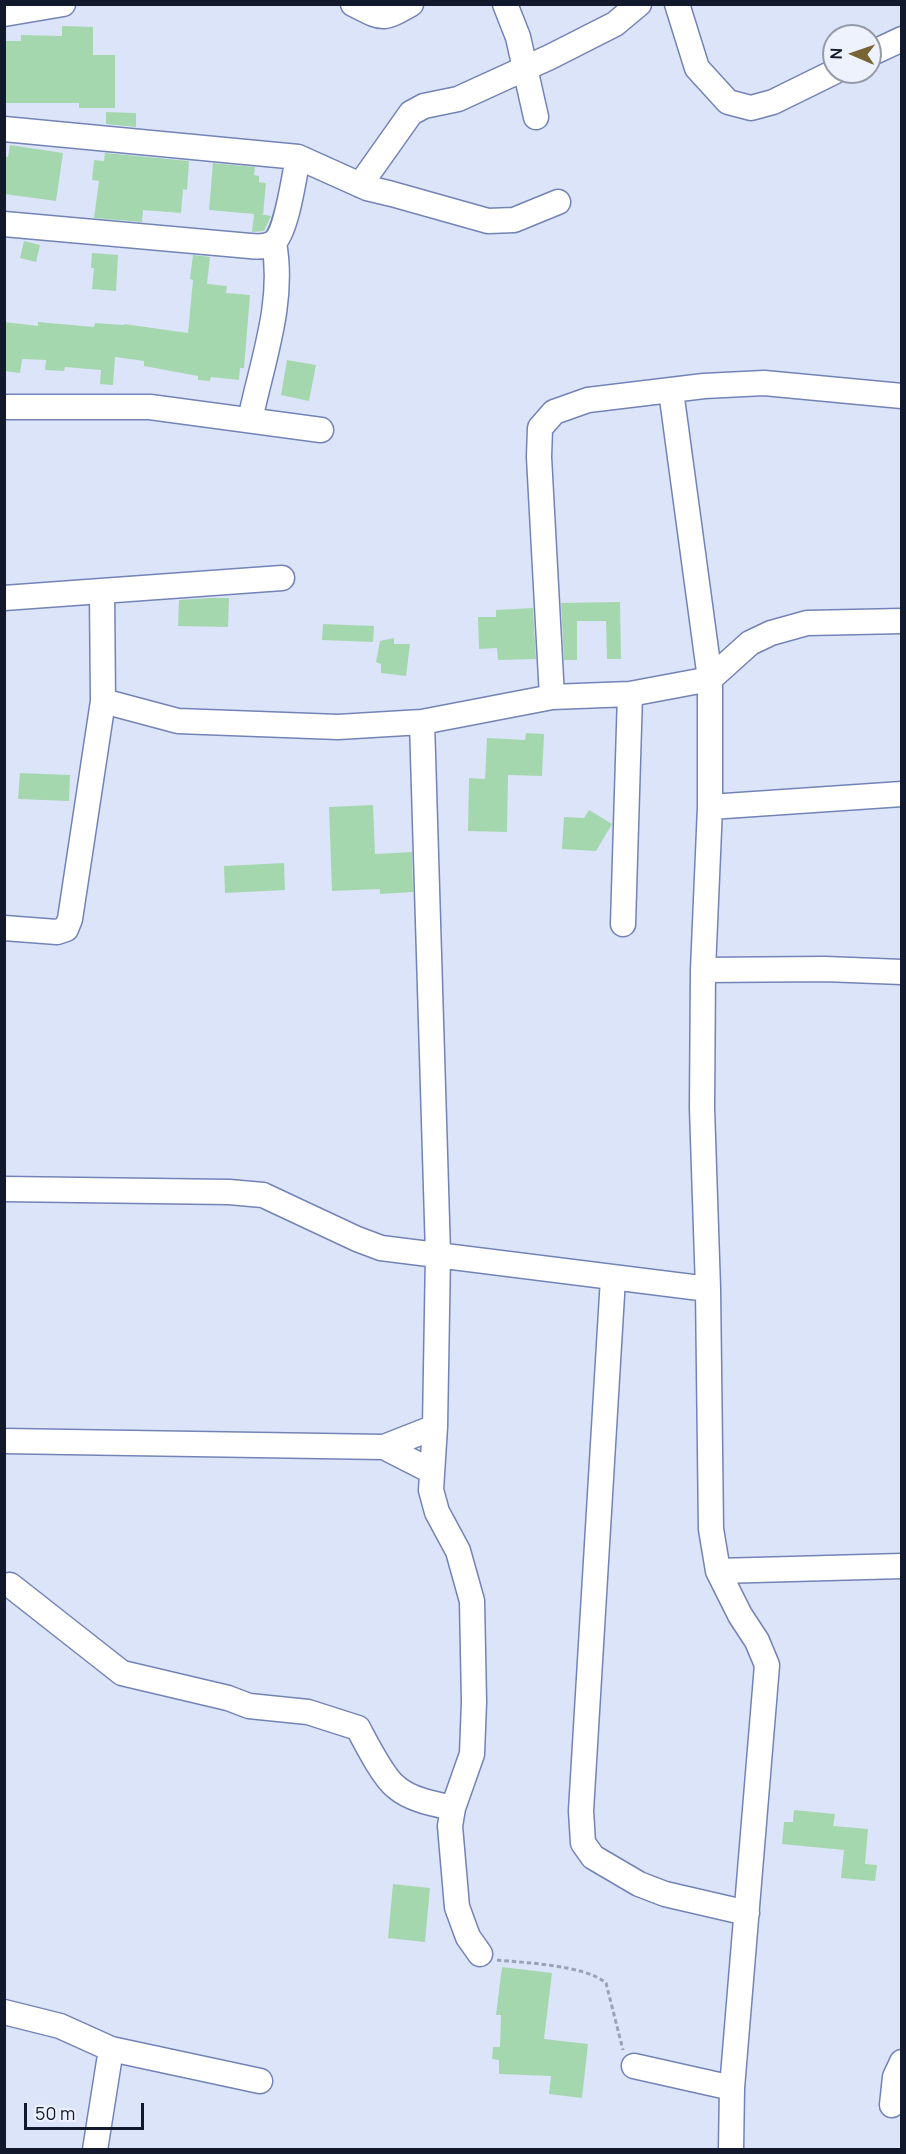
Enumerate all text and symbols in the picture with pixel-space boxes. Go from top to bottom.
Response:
north arrow [822,24,882,84]
text: N [825,47,847,60]
scale bar [27,2091,147,2129]
text: 50 m [35,2101,75,2125]

